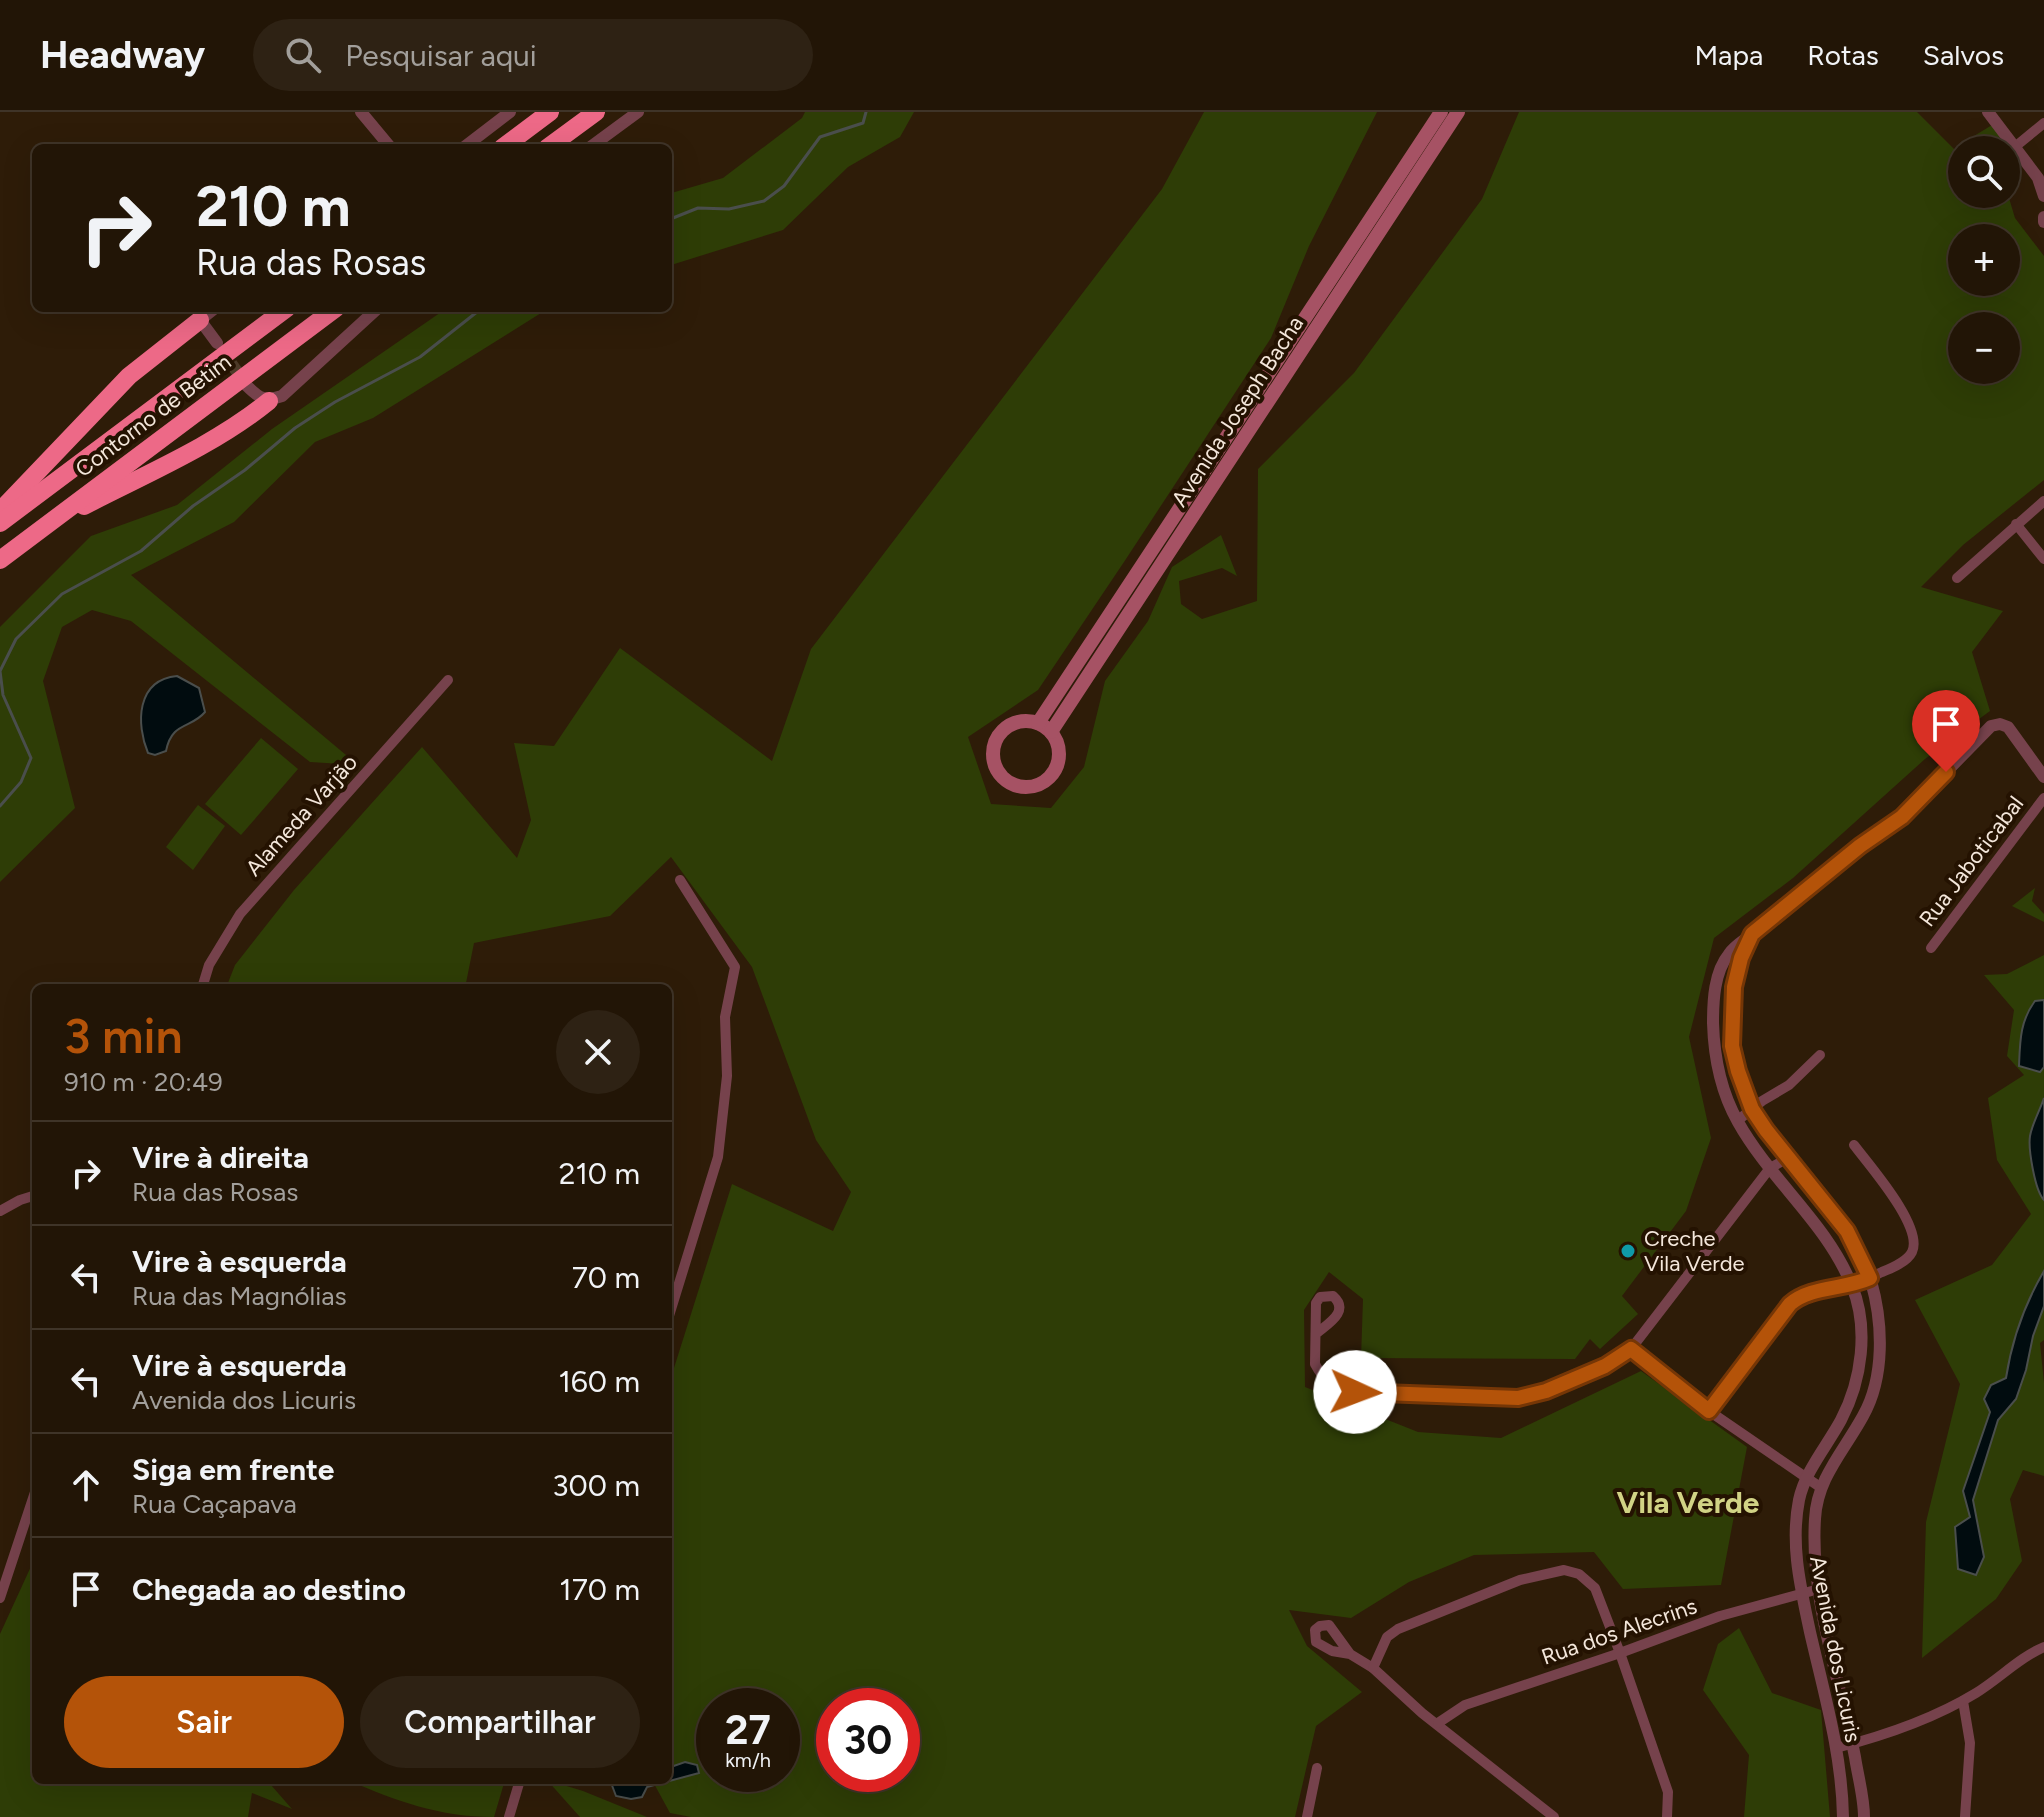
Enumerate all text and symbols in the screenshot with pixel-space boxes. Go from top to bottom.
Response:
search box [253,19,813,91]
text: Headway [40,32,205,78]
icon: search [281,33,325,77]
text: Pesquisar aqui [345,37,537,74]
text: Mapa [1694,38,1763,72]
text: Rotas [1807,38,1879,72]
text: Salvos [1923,38,2004,72]
map controls [1948,136,2020,384]
button: search [1948,136,2020,208]
text: 210 m [196,173,351,240]
icon: right [64,176,168,280]
button: + [1948,224,2020,296]
text: Rua das Rosas [196,241,426,284]
street label: Avenida Joseph Bacha [1166,311,1309,512]
button: − [1948,312,2020,384]
street label: Contorno de Betim [70,348,236,483]
pin [1912,690,1980,772]
icon: arrive [1924,702,1968,746]
street label: Alameda Varjão [240,749,363,882]
street label: Rua Jaboticabal [1914,791,2029,932]
text: 3 min [64,1007,183,1065]
button: close [556,1010,640,1094]
text: 910 m · 20:49 [64,1066,223,1098]
text: Vire à direita [132,1139,309,1176]
icon: right [64,1151,108,1195]
text: 210 m [559,1155,640,1192]
text: Rua das Rosas [132,1176,298,1208]
place label: Creche Vila Verde [1644,1225,1745,1277]
marker: Creche Vila Verde [1619,1242,1637,1260]
text: Vire à esquerda [132,1243,347,1280]
icon: left [64,1255,108,1299]
text: 70 m [572,1259,640,1296]
text: Rua das Magnólias [132,1280,347,1312]
text: Vire à esquerda [132,1347,347,1384]
position arrow [1313,1350,1397,1434]
icon: left [64,1359,108,1403]
text: 160 m [558,1363,640,1400]
text: Avenida dos Licuris [132,1384,356,1416]
text: Siga em frente [132,1451,334,1488]
icon: ahead [64,1463,108,1507]
text: 300 m [552,1467,640,1504]
district label: Vila Verde [1617,1484,1760,1521]
text: Rua Caçapava [132,1488,297,1520]
street label: Avenida dos Licuris [1804,1553,1867,1745]
icon: arrive [64,1567,108,1611]
text: Chegada ao destino [132,1571,406,1608]
text: 170 m [559,1571,640,1608]
street label: Rua dos Alecrins [1538,1592,1701,1671]
button: Sair [64,1676,344,1768]
button: Compartilhar [360,1676,640,1768]
speed limit sign: 30 [816,1688,920,1792]
text: 27 [725,1706,771,1754]
text: km/h [725,1748,771,1772]

